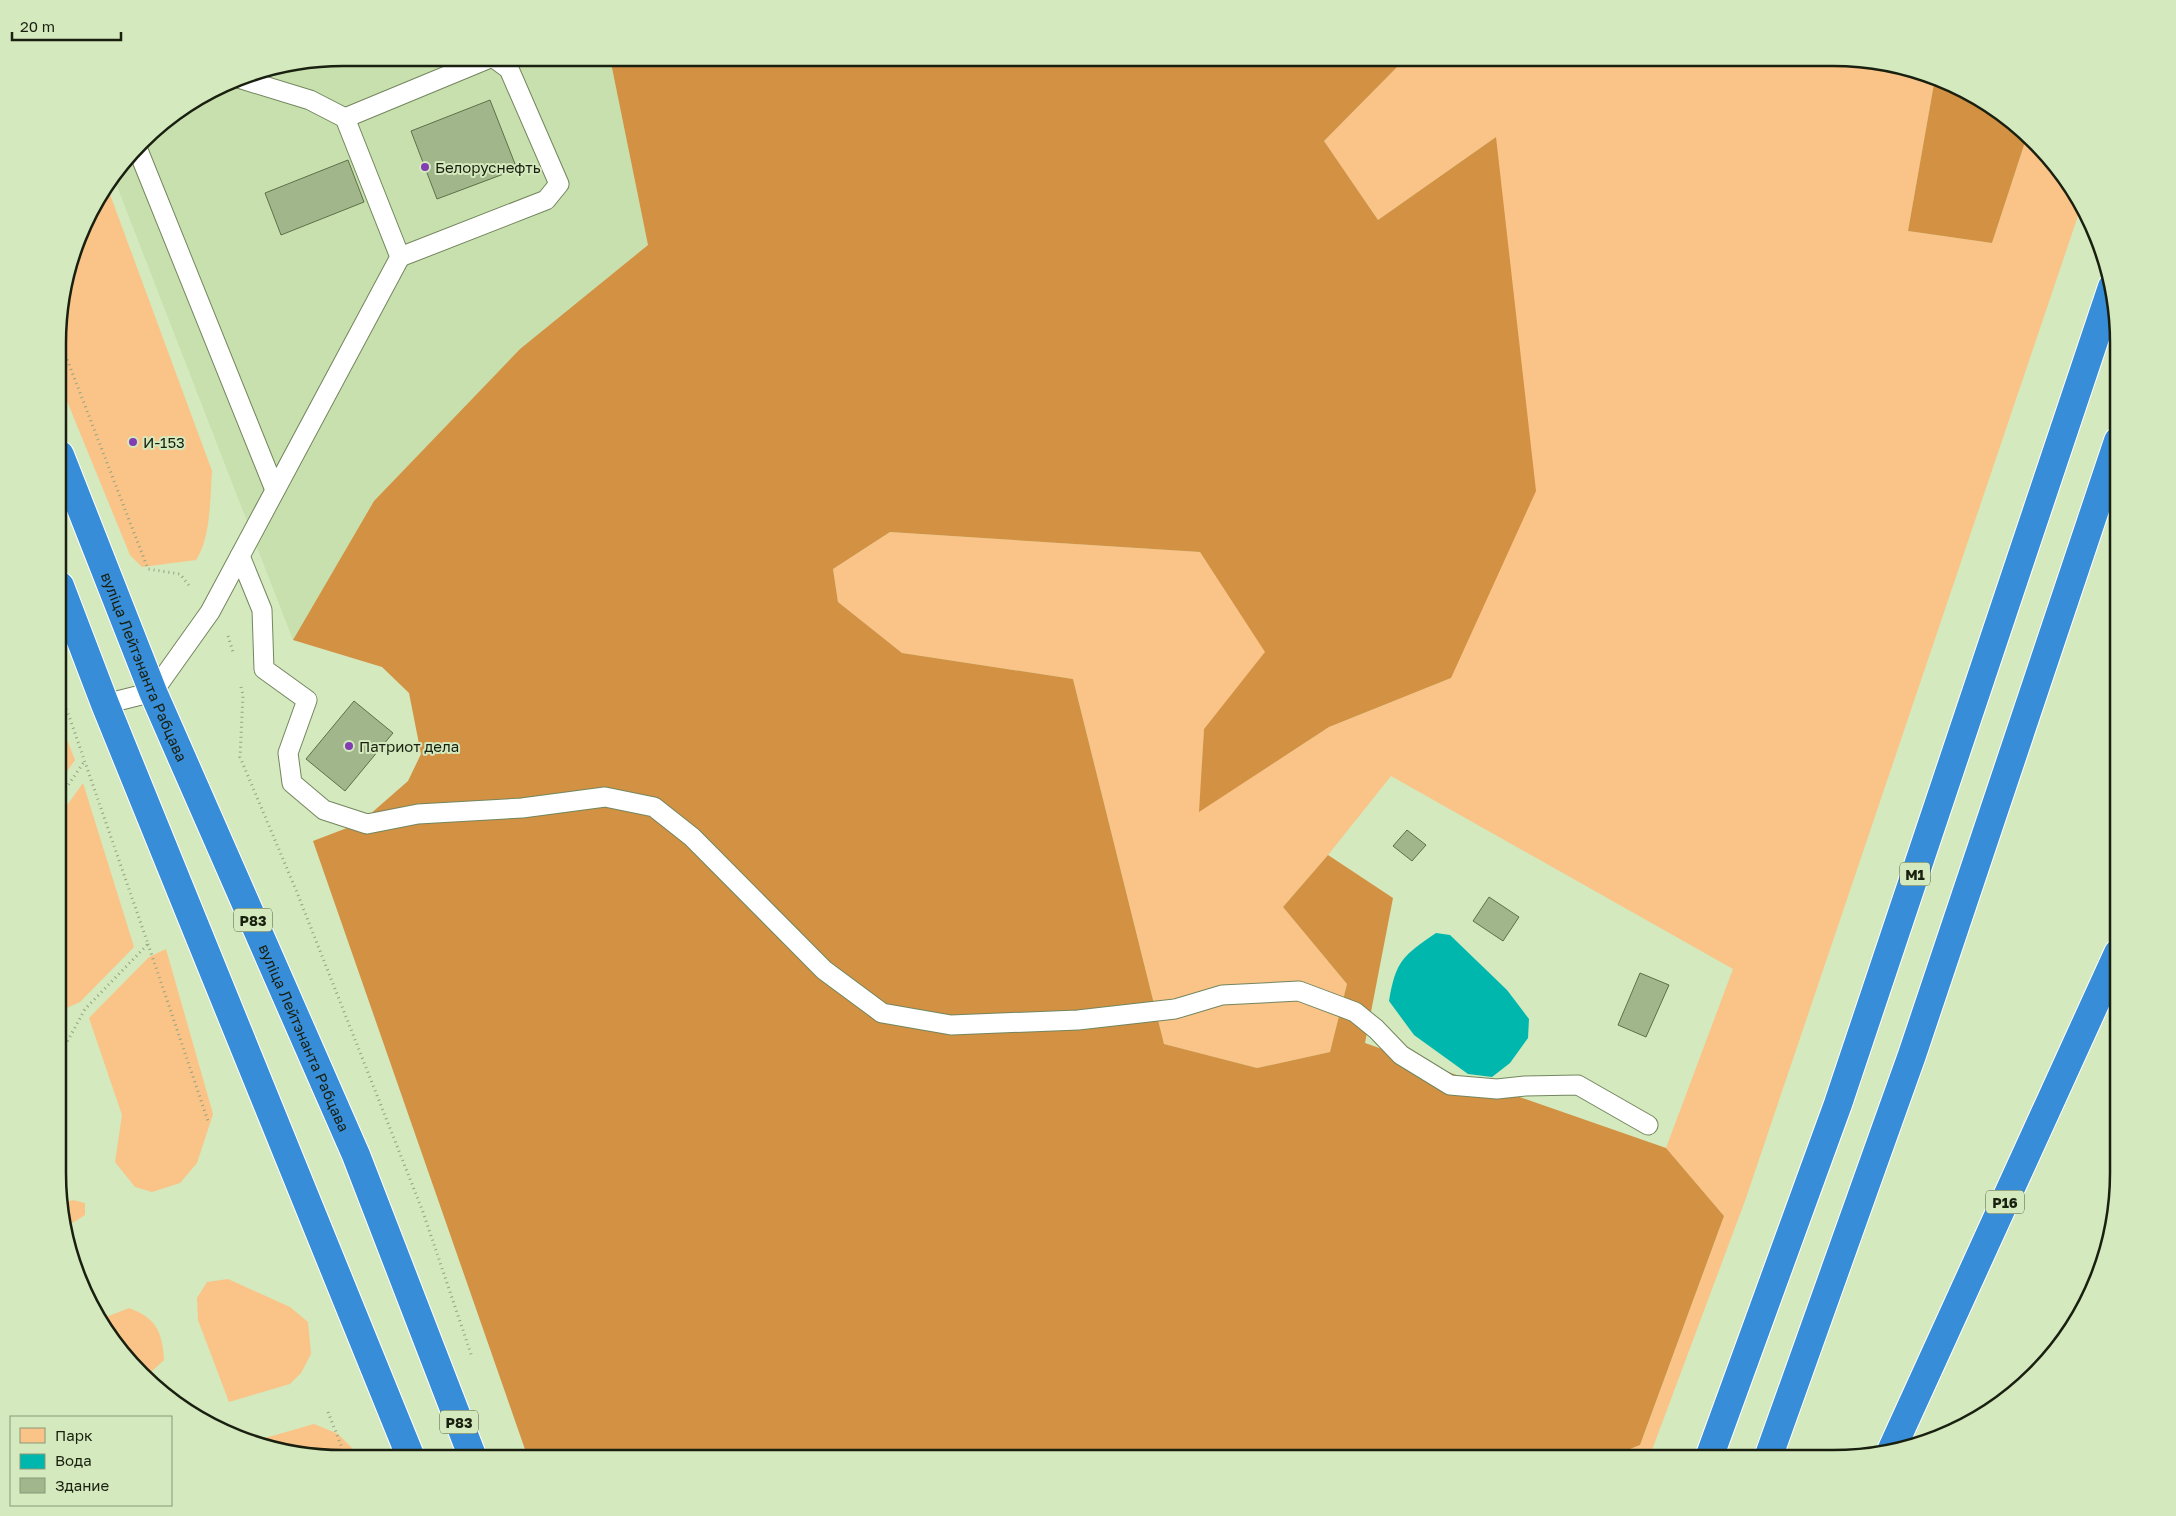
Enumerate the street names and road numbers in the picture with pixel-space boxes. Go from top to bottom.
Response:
street label: вуліца Лейтэнанта Рабцава [98,569,191,764]
road number: М1 [1900,862,1930,886]
road number: Р83 [234,908,272,932]
street label: вуліца Лейтэнанта Рабцава [256,941,354,1134]
road number: Р16 [1986,1190,2024,1214]
road number: Р83 [440,1410,478,1434]

